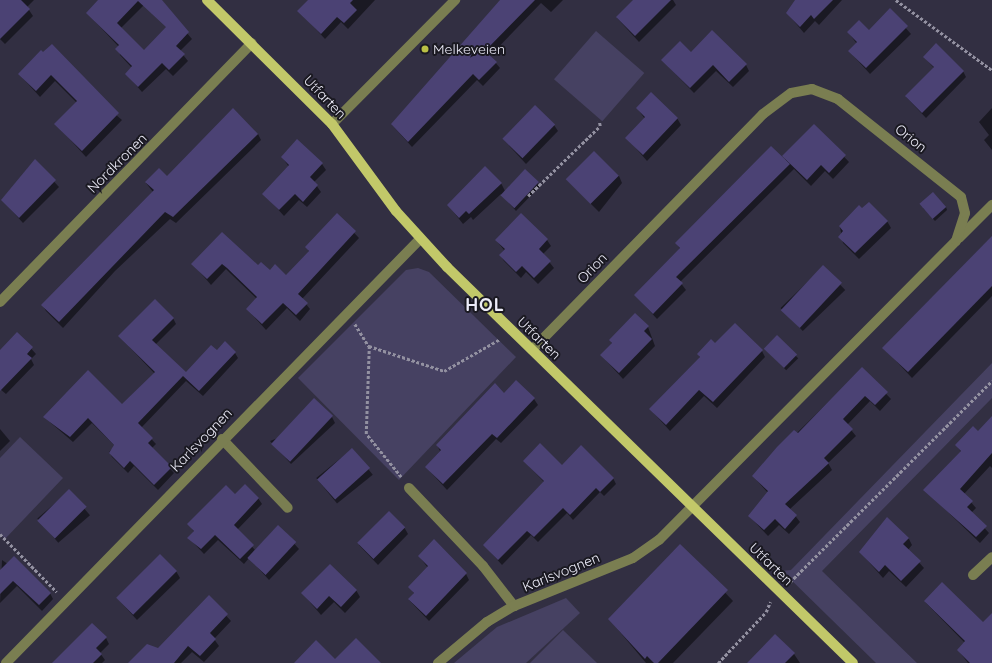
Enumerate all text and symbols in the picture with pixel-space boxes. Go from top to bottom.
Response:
place label: Melkeveien [433,41,505,57]
marker: Melkeveien [420,44,430,54]
street label: Utfarten [300,72,350,122]
street label: Orion [892,120,930,156]
street label: Nordkronen [84,130,150,196]
street label: Orion [574,249,610,287]
district label: HOL [465,294,505,316]
street label: Utfarten [514,313,564,363]
street label: Karlsvognen [167,405,235,475]
street label: Utfarten [746,539,796,589]
street label: Karlsvognen [520,549,602,595]

